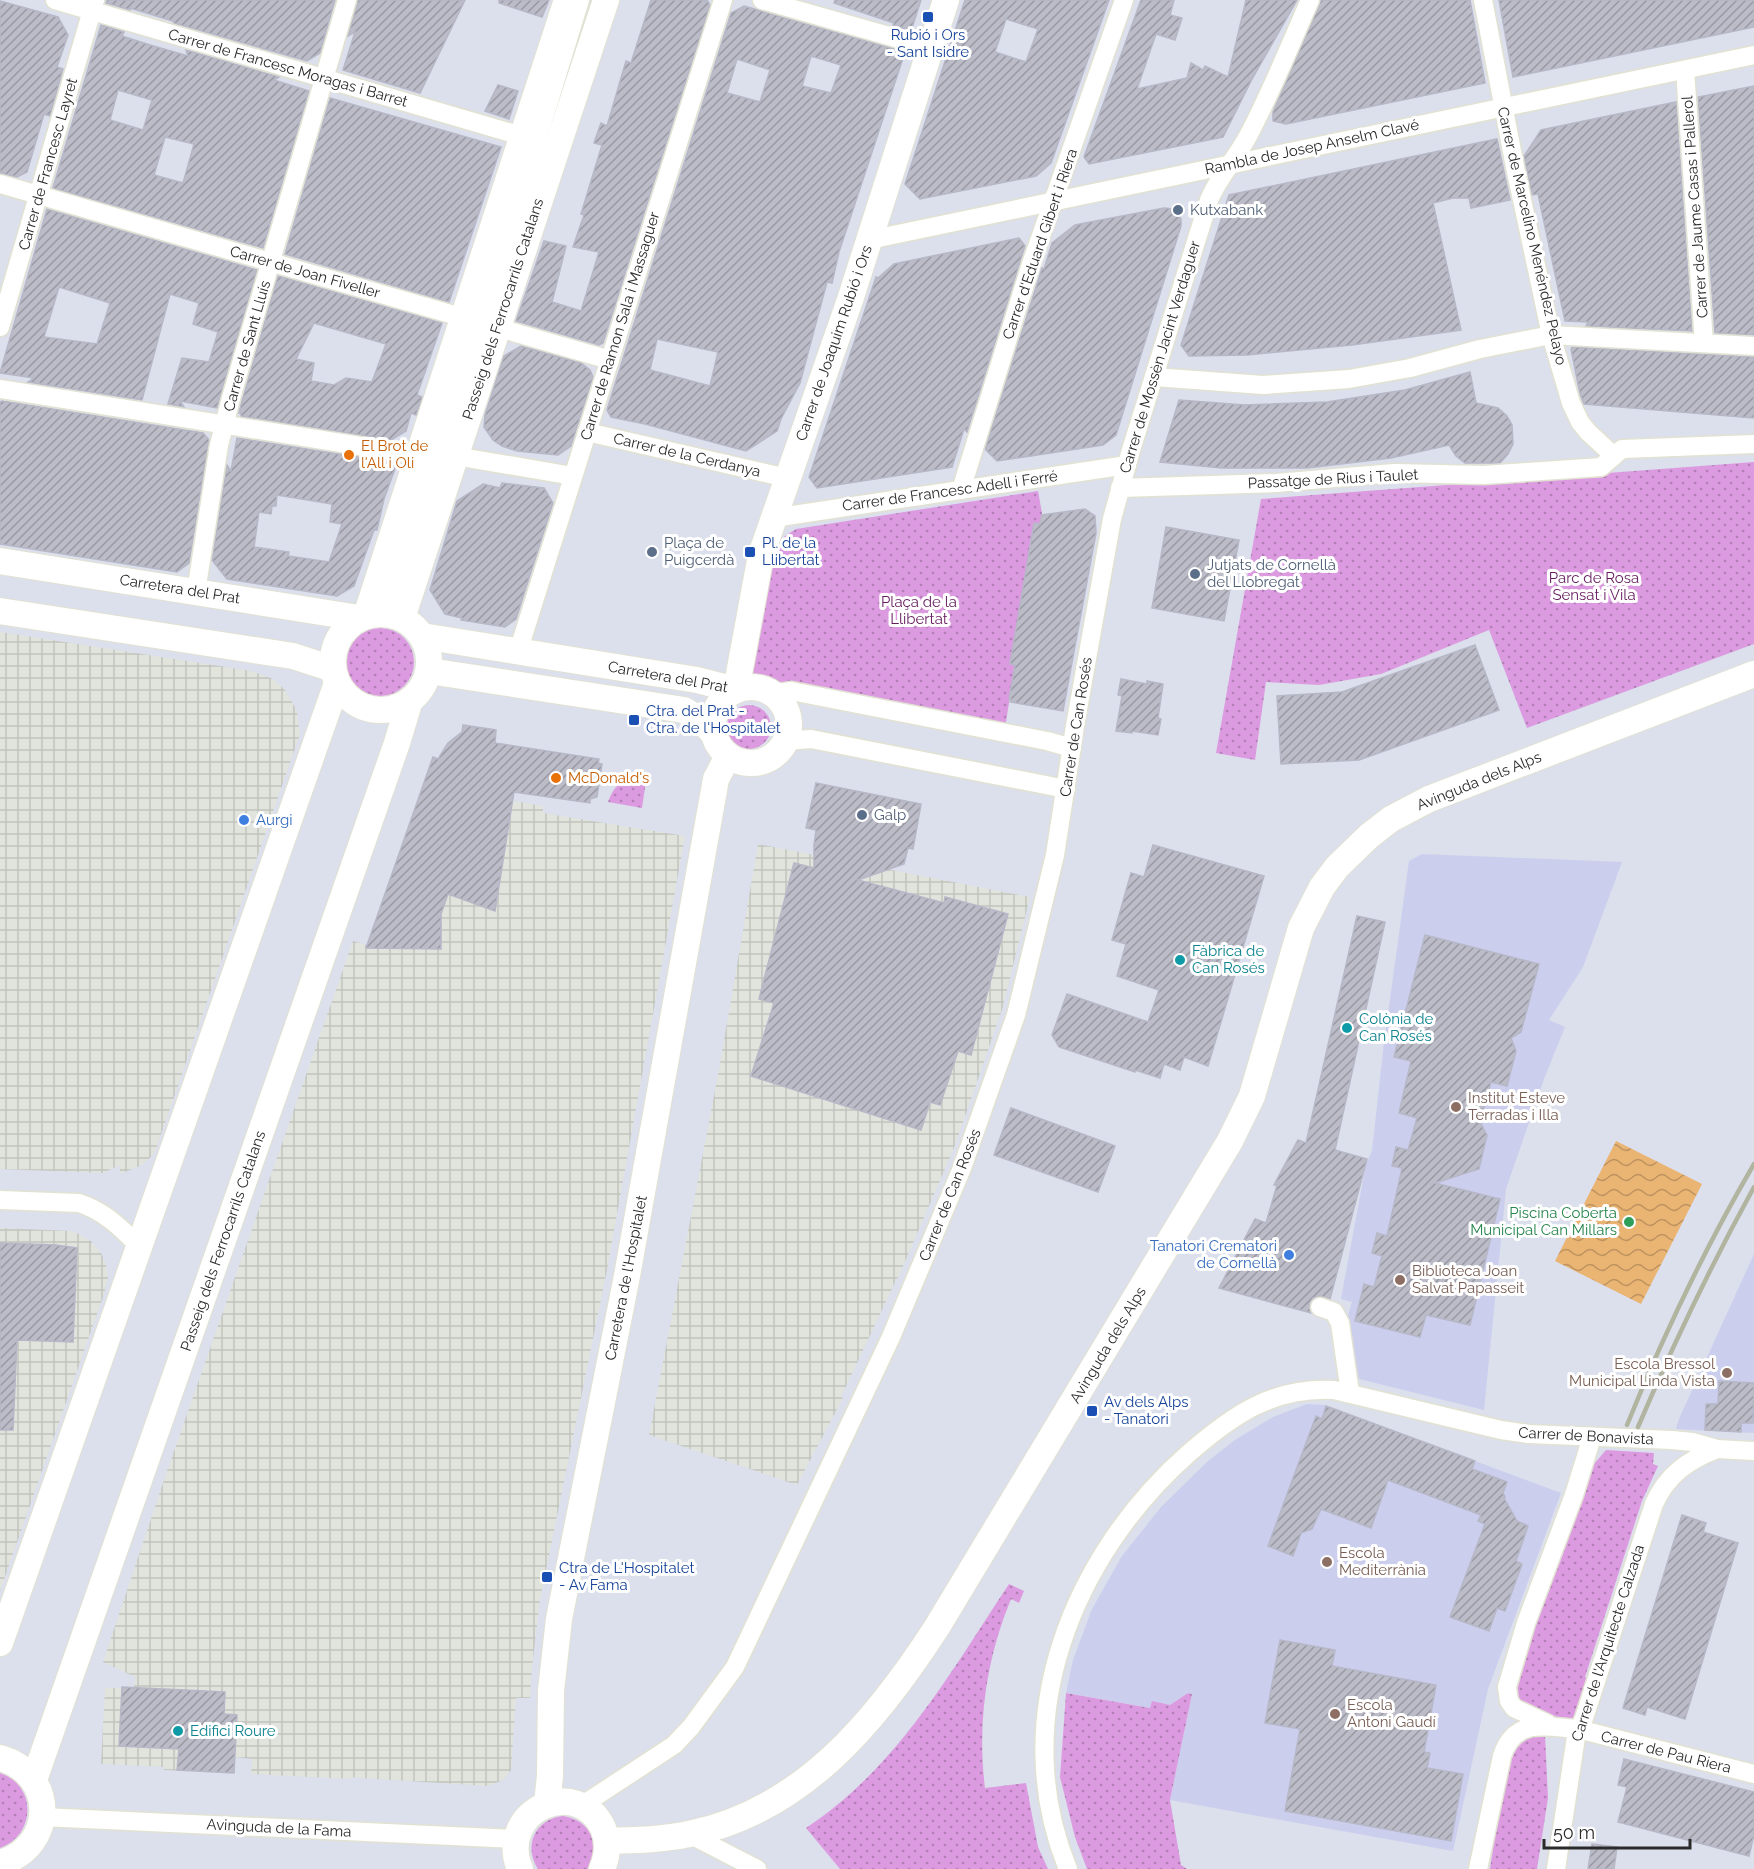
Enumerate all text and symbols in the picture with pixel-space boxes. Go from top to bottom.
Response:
marker: Rubió i Ors - Sant Isidre [921,10,935,24]
street label: Carrer de Francesc Moragas i Barret [166,25,410,111]
place label: Rubió i Ors - Sant Isidre [887,26,969,61]
street label: Carrer de Francesc Layret [15,76,81,252]
street label: Carrer de Jaume Casas i Pallerol [1678,94,1712,319]
street label: Carrer de Marcelino Menéndez Pelayo [1493,105,1571,367]
street label: Rambla de Josep Anselm Clavé [1203,115,1421,179]
street label: Carrer d'Eduard Gibert i Riera [999,146,1081,342]
street label: Passeig dels Ferrocarrils Catalans [459,196,547,422]
place label: Kutxabank [1190,201,1263,219]
marker: Kutxabank [1171,203,1185,217]
street label: Carrer de Ramon Sala i Massaguer [577,209,664,442]
street label: Carrer de Mossèn Jacint Verdaguer [1116,238,1204,475]
street label: Carrer de Joan Fiveller [228,242,383,302]
street label: Carrer de Joaquim Rubió i Ors [792,243,876,443]
street label: Carrer de Sant Lluís [220,278,274,414]
street label: Carrer de la Cerdanya [612,429,762,481]
place label: El Brot de l'All i Oli [361,437,429,472]
marker: El Brot de l'All i Oli [342,448,356,462]
street label: Passatge de Rius i Taulet [1247,466,1419,492]
street label: Carrer de Francesc Adell i Ferré [841,467,1059,515]
place label: Plaça de Puigcerdà [664,534,734,569]
place label: Pl. de la Llibertat [762,534,820,569]
marker: Plaça de Puigcerdà [645,545,659,559]
marker: Pl. de la Llibertat [743,545,757,559]
place label: Jutjats de Cornellà del Llobregat [1207,556,1336,591]
marker: Jutjats de Cornellà del Llobregat [1188,567,1202,581]
park label: Parc de Rosa Sensat i Vila [1549,569,1639,604]
street label: Carretera del Prat [118,571,242,607]
park label: Plaça de la Llibertat [881,593,957,628]
street label: Carrer de Can Rosés [1056,656,1096,798]
street label: Carretera del Prat [607,658,729,696]
place label: Ctra. del Prat - Ctra. de l'Hospitalet [646,702,781,737]
marker: Ctra. del Prat - Ctra. de l'Hospitalet [627,713,641,727]
street label: Avinguda dels Alps [1414,748,1544,814]
place label: McDonald's [568,769,649,787]
marker: McDonald's [549,771,563,785]
place label: Galp [874,806,906,824]
marker: Galp [855,808,869,822]
place label: Aurgi [256,811,292,829]
marker: Aurgi [237,813,251,827]
place label: Fàbrica de Can Rosés [1192,942,1265,977]
marker: Fàbrica de Can Rosés [1173,953,1187,967]
place label: Colònia de Can Rosés [1359,1010,1434,1045]
marker: Colònia de Can Rosés [1340,1021,1354,1035]
place label: Institut Esteve Terradas i Illa [1468,1089,1565,1124]
marker: Institut Esteve Terradas i Illa [1449,1100,1463,1114]
street label: Carrer de Can Rosés [915,1126,985,1264]
street label: Passeig dels Ferrocarrils Catalans [177,1128,269,1354]
street label: Carretera de l'Hospitalet [601,1194,651,1362]
place label: Piscina Coberta Municipal Can Millars [1470,1204,1617,1239]
marker: Piscina Coberta Municipal Can Millars [1622,1215,1636,1229]
place label: Tanatori Crematori de Cornellà [1150,1237,1277,1272]
marker: Tanatori Crematori de Cornellà [1282,1248,1296,1262]
place label: Biblioteca Joan Salvat Papasseit [1412,1262,1524,1297]
marker: Biblioteca Joan Salvat Papasseit [1393,1273,1407,1287]
street label: Avinguda dels Alps [1066,1283,1150,1407]
place label: Escola Bressol Municipal Linda Vista [1569,1355,1716,1390]
marker: Escola Bressol Municipal Linda Vista [1720,1366,1734,1380]
place label: Av dels Alps - Tanatori [1104,1393,1189,1428]
marker: Av dels Alps - Tanatori [1085,1404,1099,1418]
street label: Carrer de Bonavista [1518,1423,1654,1449]
street label: Carrer de l'Arquitecte Calzada [1568,1542,1648,1744]
place label: Escola Mediterrània [1339,1544,1426,1579]
marker: Escola Mediterrània [1320,1555,1334,1569]
place label: Ctra de L'Hospitalet - Av Fama [559,1559,694,1594]
marker: Ctra de L'Hospitalet - Av Fama [540,1570,554,1584]
place label: Escola Antoni Gaudí [1347,1696,1437,1731]
marker: Escola Antoni Gaudí [1328,1707,1342,1721]
place label: Edifici Roure [190,1722,276,1740]
marker: Edifici Roure [171,1724,185,1738]
street label: Carrer de Pau Riera [1599,1727,1733,1777]
scale bar [1544,1812,1690,1850]
street label: Avinguda de la Fama [206,1815,352,1841]
text: 50 m [1553,1822,1595,1843]

